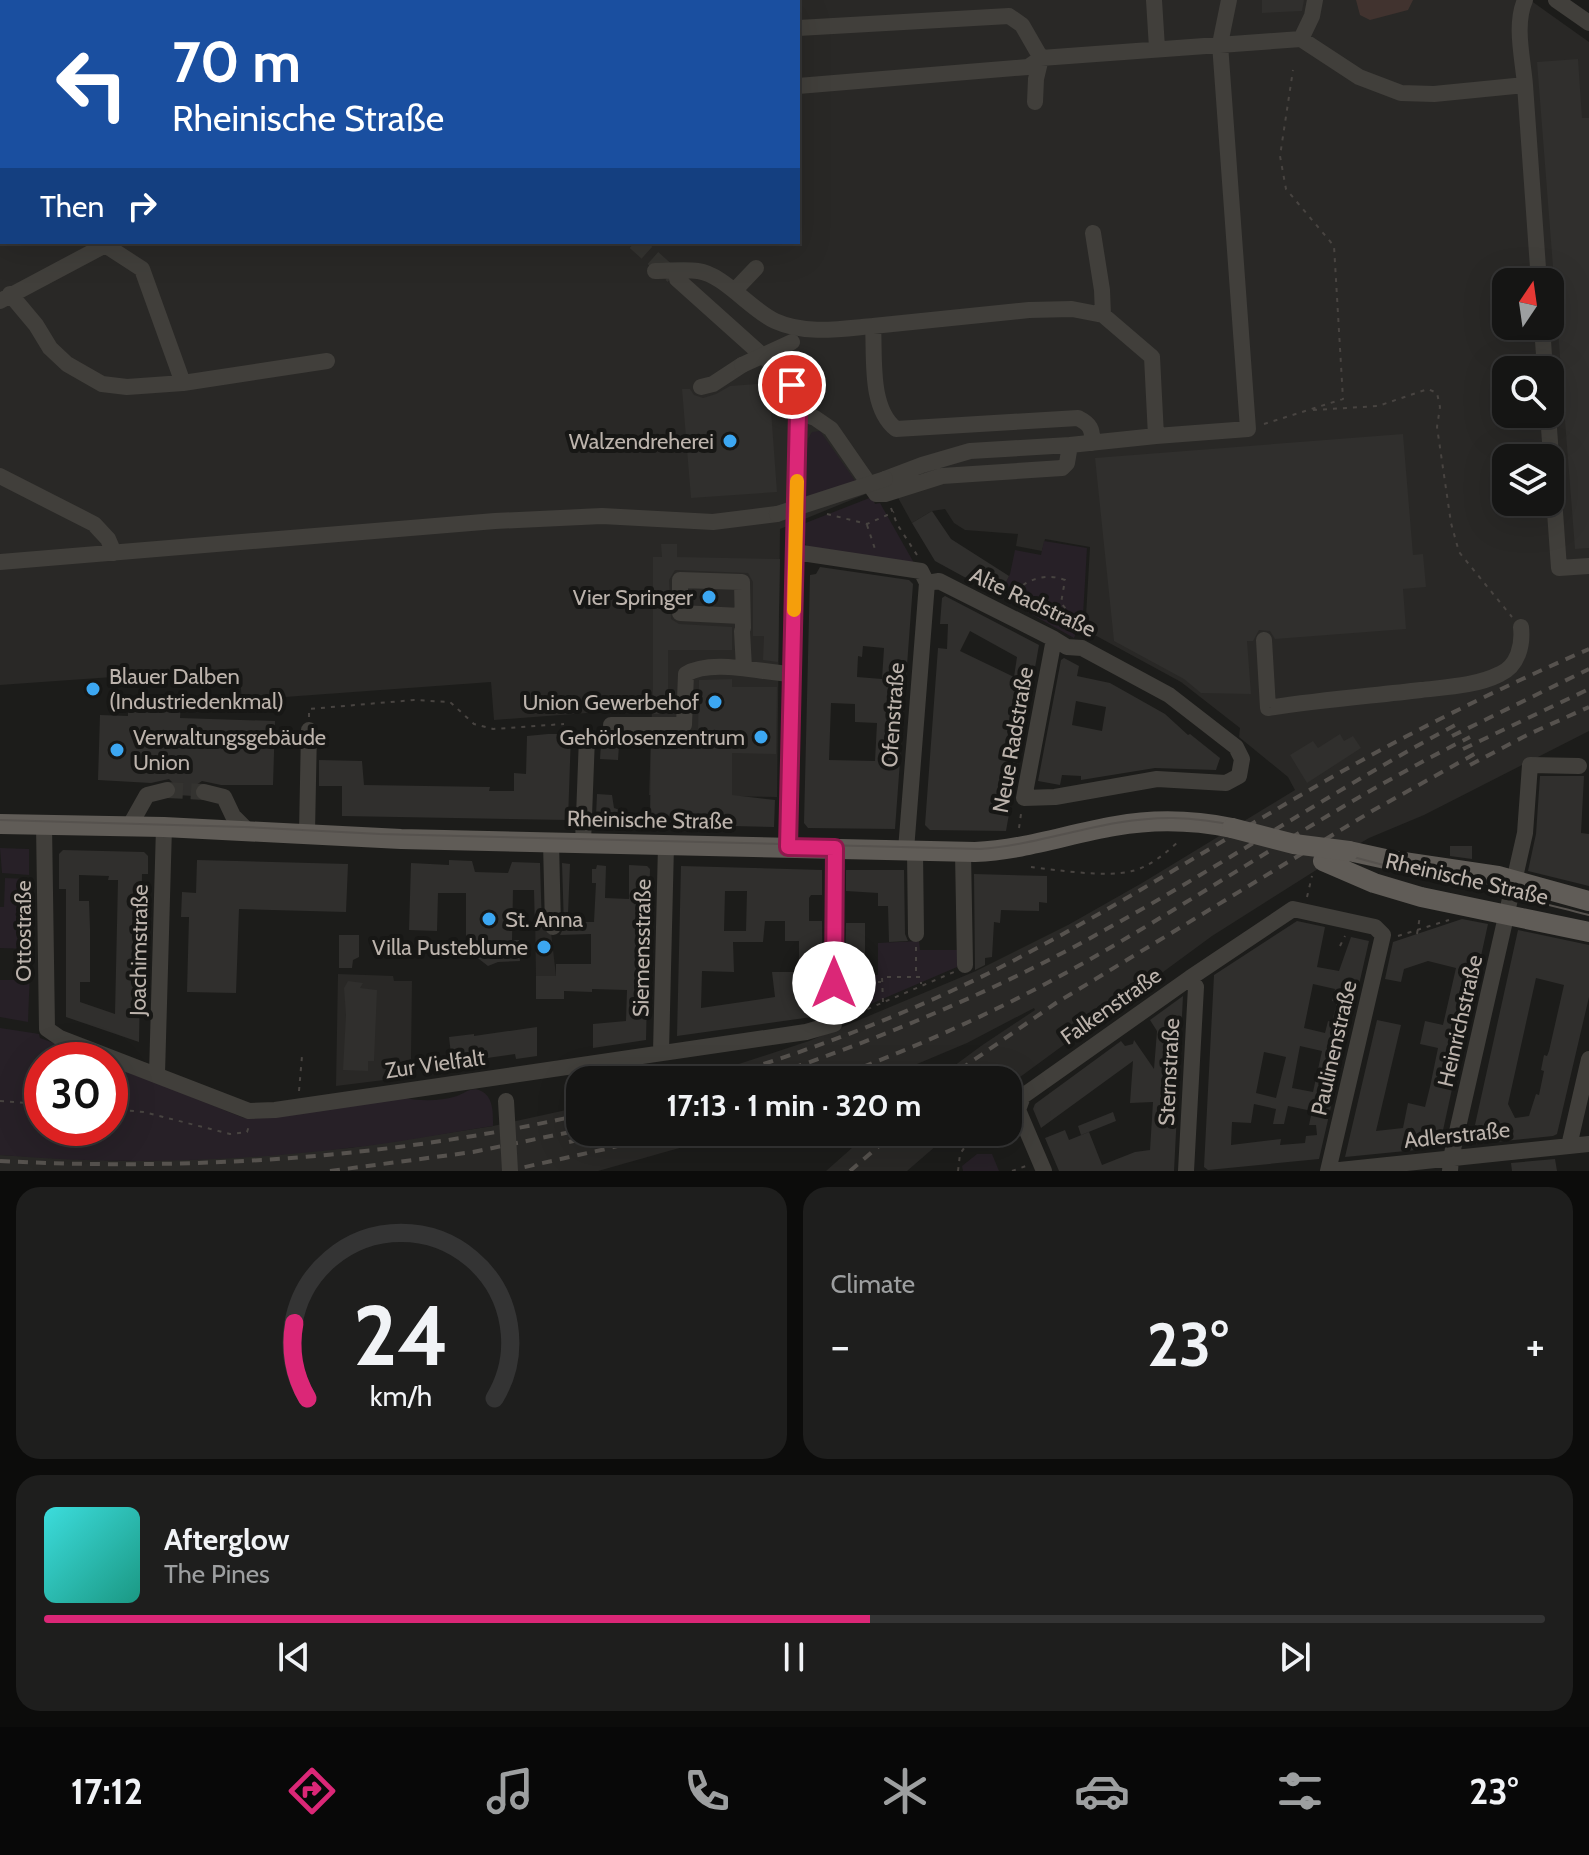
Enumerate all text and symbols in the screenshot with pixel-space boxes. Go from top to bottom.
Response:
text: 70 m [172,28,301,96]
icon: left [40,32,144,136]
text: Rheinische Straße [172,96,444,140]
icon: right [120,184,164,228]
text: Then [40,188,104,225]
north arrow [1492,268,1564,340]
map controls [1492,268,1564,516]
pin [758,351,826,419]
button: search [1492,356,1564,428]
icon: arrive [770,363,814,407]
place label: Walzendreherei [569,428,714,455]
marker: Walzendreherei [721,432,739,450]
button: layers [1492,444,1564,516]
street label: Alte Radstraße [966,561,1100,643]
place label: Vier Springer [573,584,693,611]
marker: Vier Springer [700,588,718,606]
street label: Ofenstraße [876,662,910,768]
place label: Blauer Dalben (Industriedenkmal) [109,663,284,715]
street label: Neue Radstraße [987,665,1039,815]
marker: Blauer Dalben (Industriedenkmal) [84,680,102,698]
place label: Union Gewerbehof [522,689,699,716]
marker: Union Gewerbehof [706,693,724,711]
place label: Verwaltungsgebäude Union [133,724,326,776]
place label: Gehörlosenzentrum [560,724,745,751]
marker: Gehörlosenzentrum [752,728,770,746]
marker: Verwaltungsgebäude Union [108,741,126,759]
street label: Rheinische Straße [567,805,733,835]
street label: Rheinische Straße [1383,847,1551,911]
street label: Siemensstraße [627,879,657,1017]
street label: Ottostraße [10,880,37,982]
street label: Joachimstraße [124,884,154,1017]
place label: St. Anna [505,906,584,933]
marker: St. Anna [480,910,498,928]
place label: Villa Pusteblume [372,934,528,961]
marker: Villa Pusteblume [535,938,553,956]
position arrow [792,941,876,1025]
street label: Heinrichstraße [1432,952,1488,1090]
street label: Falkenstraße [1055,961,1167,1051]
street label: Paulinenstraße [1305,978,1363,1118]
street label: Sternstraße [1153,1017,1185,1127]
speed limit sign: 30 [24,1042,128,1146]
street label: Zur Vielfalt [383,1044,487,1084]
text: 17:13 · 1 min · 320 m [667,1087,921,1124]
street label: Adlerstraße [1403,1116,1511,1154]
text: Climate [831,1268,915,1300]
text: 24 [353,1285,449,1386]
text: 23° [1147,1308,1228,1381]
text: − [831,1319,850,1372]
text: + [1526,1319,1545,1372]
text: km/h [370,1378,433,1413]
text: Afterglow [164,1521,290,1558]
text: The Pines [164,1558,270,1590]
icon: previous [272,1635,316,1679]
icon: pause [772,1635,816,1679]
icon: next [1273,1635,1317,1679]
icon: directions [284,1763,340,1819]
icon: music [482,1763,538,1819]
icon: phone [679,1763,735,1819]
icon: climate [877,1763,933,1819]
icon: car [1074,1763,1130,1819]
icon: filters [1272,1763,1328,1819]
text: 17:12 [71,1769,143,1813]
text: 23° [1469,1769,1518,1813]

